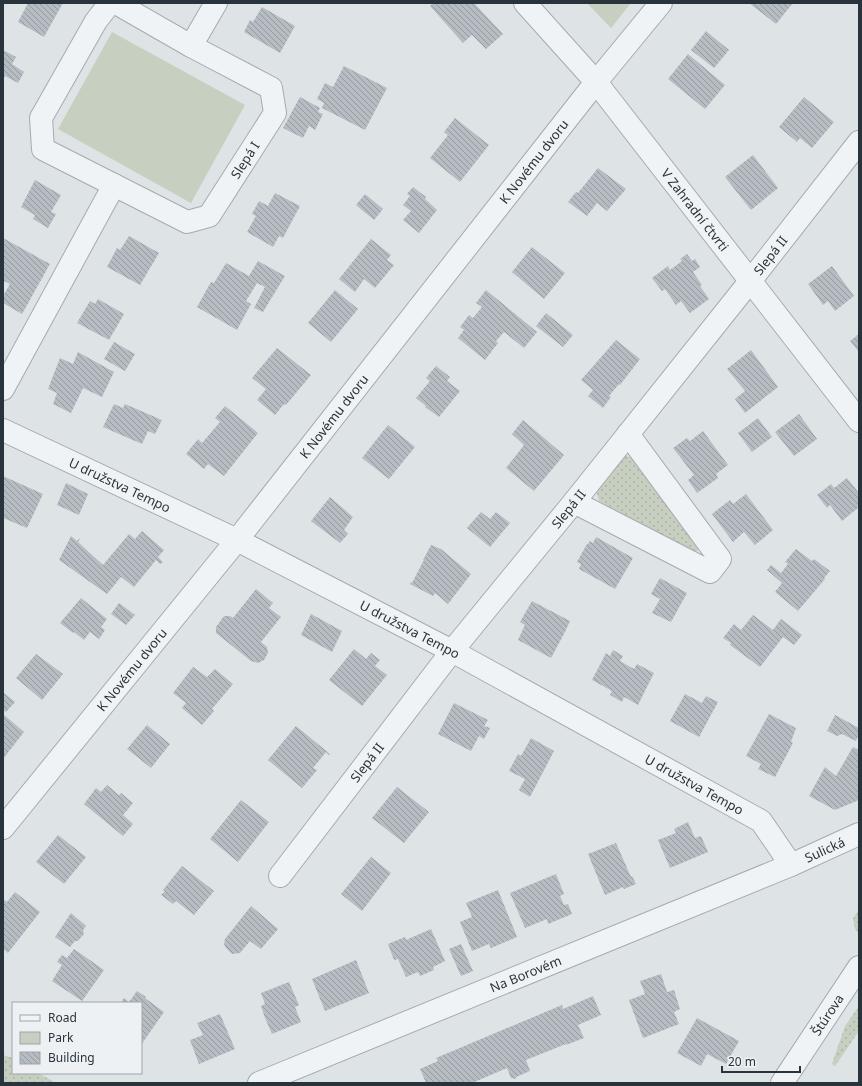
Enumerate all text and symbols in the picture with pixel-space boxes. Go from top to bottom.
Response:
street label: K Novému dvoru [495,116,572,207]
street label: Slepá I [226,138,263,182]
street label: V Zahradní čtvrti [657,165,733,255]
street label: Slepá II [749,232,791,279]
street label: K Novému dvoru [295,371,372,462]
street label: U družstva Tempo [66,453,174,517]
street label: Slepá II [547,486,590,532]
street label: U družstva Tempo [357,596,463,663]
street label: K Novému dvoru [92,624,171,715]
street label: Slepá II [346,739,388,786]
street label: U družstva Tempo [642,750,747,819]
street label: Sulická [802,833,848,867]
street label: Na Borovém [487,951,564,996]
street label: Štúrova [807,990,848,1039]
legend [12,1002,142,1074]
text: Road [48,1009,77,1026]
text: Park [48,1029,74,1046]
scale bar [722,1048,800,1074]
text: Building [48,1049,95,1066]
text: 20 m [728,1053,756,1070]

